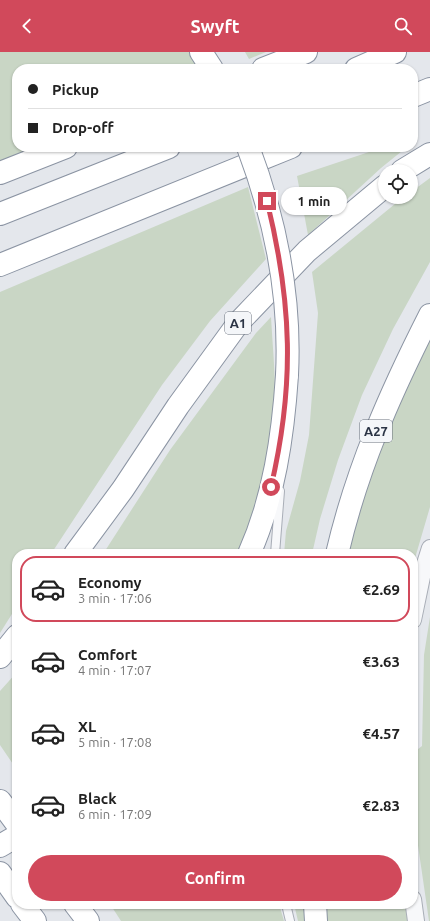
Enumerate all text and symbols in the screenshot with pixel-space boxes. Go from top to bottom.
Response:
icon: back [16,15,38,37]
icon: search [392,15,414,37]
text: Swyft [190,16,240,36]
text: Pickup [52,81,99,98]
text: Drop-off [52,119,114,136]
map controls [378,164,418,204]
button: locate [378,164,418,204]
callout: 1 min [281,187,347,215]
route end [258,192,276,210]
text: 1 min [298,194,330,208]
road number: A1 [225,312,251,334]
road number: A27 [360,420,392,442]
route start [262,478,280,496]
icon: car [30,571,66,607]
text: Economy [78,574,142,591]
text: €2.69 [362,581,400,598]
text: 3 min · 17:06 [78,591,152,605]
icon: car [30,643,66,679]
text: Comfort [78,646,137,663]
text: €3.63 [362,653,400,670]
text: 4 min · 17:07 [78,663,152,677]
icon: car [30,715,66,751]
text: XL [78,718,96,735]
text: €4.57 [362,725,400,742]
text: 5 min · 17:08 [78,735,152,749]
icon: car [30,787,66,823]
text: Black [78,790,117,807]
text: €2.83 [362,797,400,814]
text: 6 min · 17:09 [78,807,152,821]
button: Confirm [28,855,402,901]

